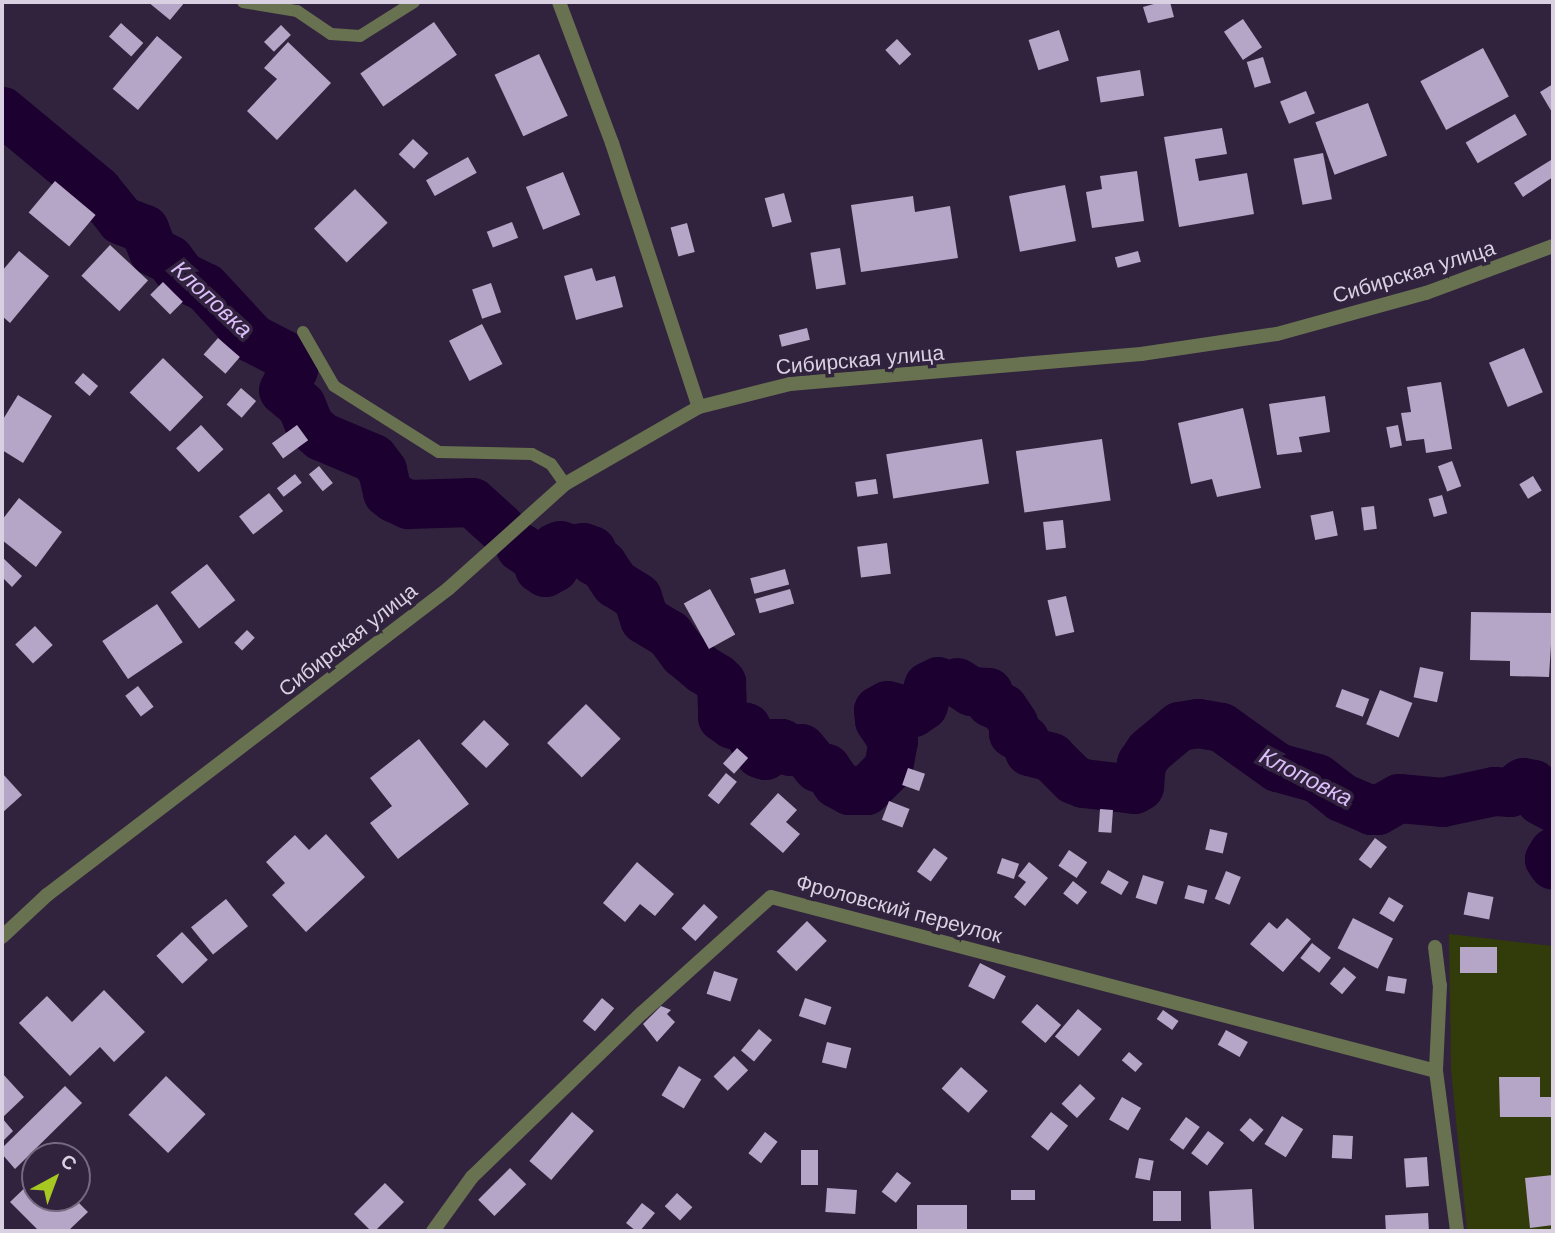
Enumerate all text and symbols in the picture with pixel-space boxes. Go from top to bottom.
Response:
street label: Сибирская улица [1330,235,1498,309]
water label: Клоповка [166,255,258,343]
street label: Сибирская улица [775,340,945,380]
street label: Сибирская улица [274,578,422,702]
water label: Клоповка [1255,742,1357,812]
street label: Фроловский переулок [793,869,1005,949]
north arrow [21,1142,91,1212]
text: С [55,1148,82,1176]

